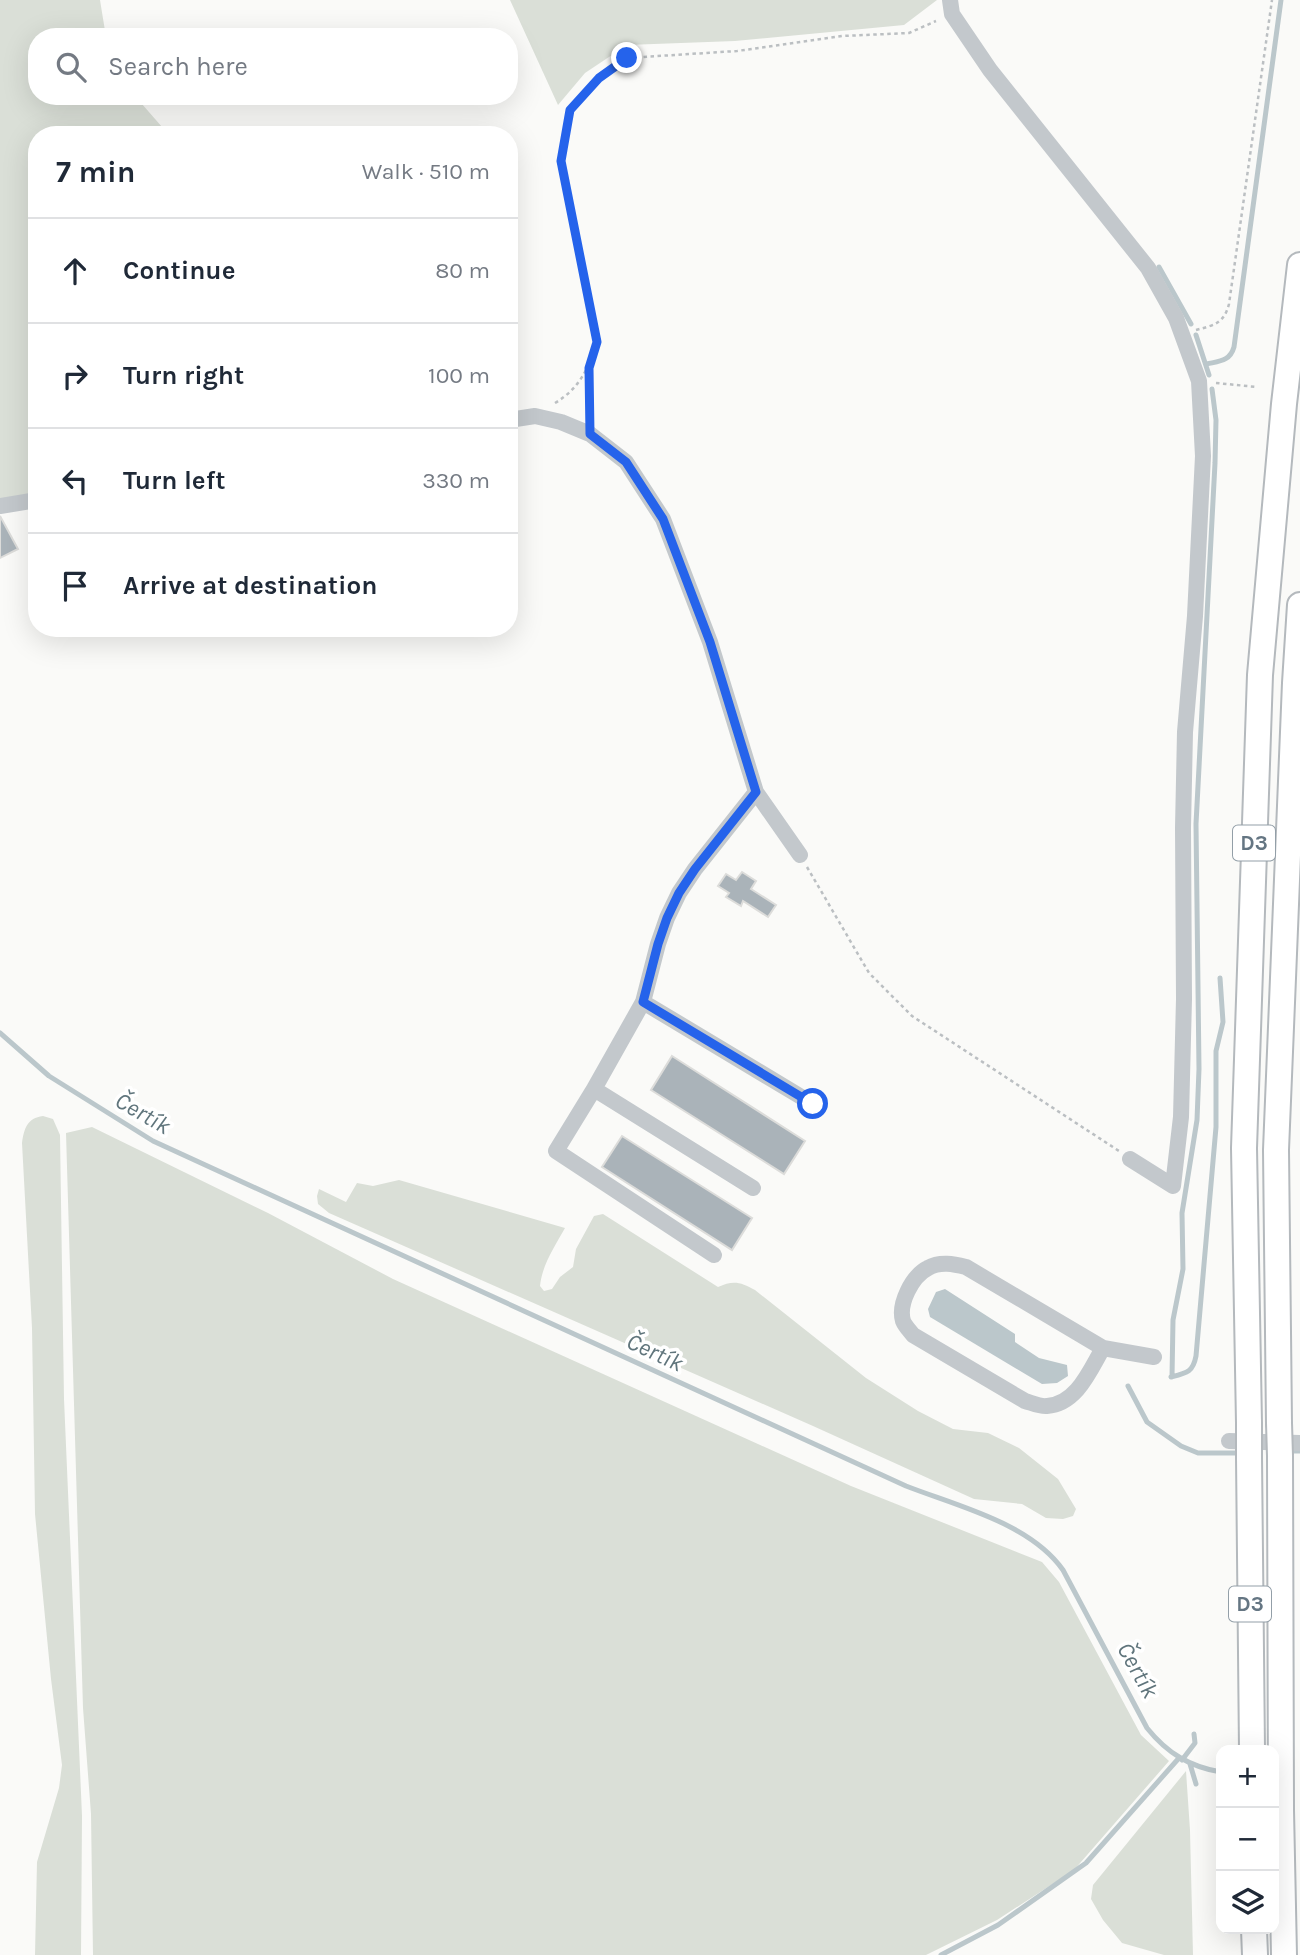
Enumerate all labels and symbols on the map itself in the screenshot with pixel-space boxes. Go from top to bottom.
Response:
route end [611,42,642,73]
road number: D3 [1233,826,1275,860]
water label: Čertík [110,1086,176,1140]
route start [797,1088,828,1119]
water label: Čertík [622,1327,689,1378]
road number: D3 [1229,1586,1271,1622]
water label: Čertík [1111,1637,1165,1703]

